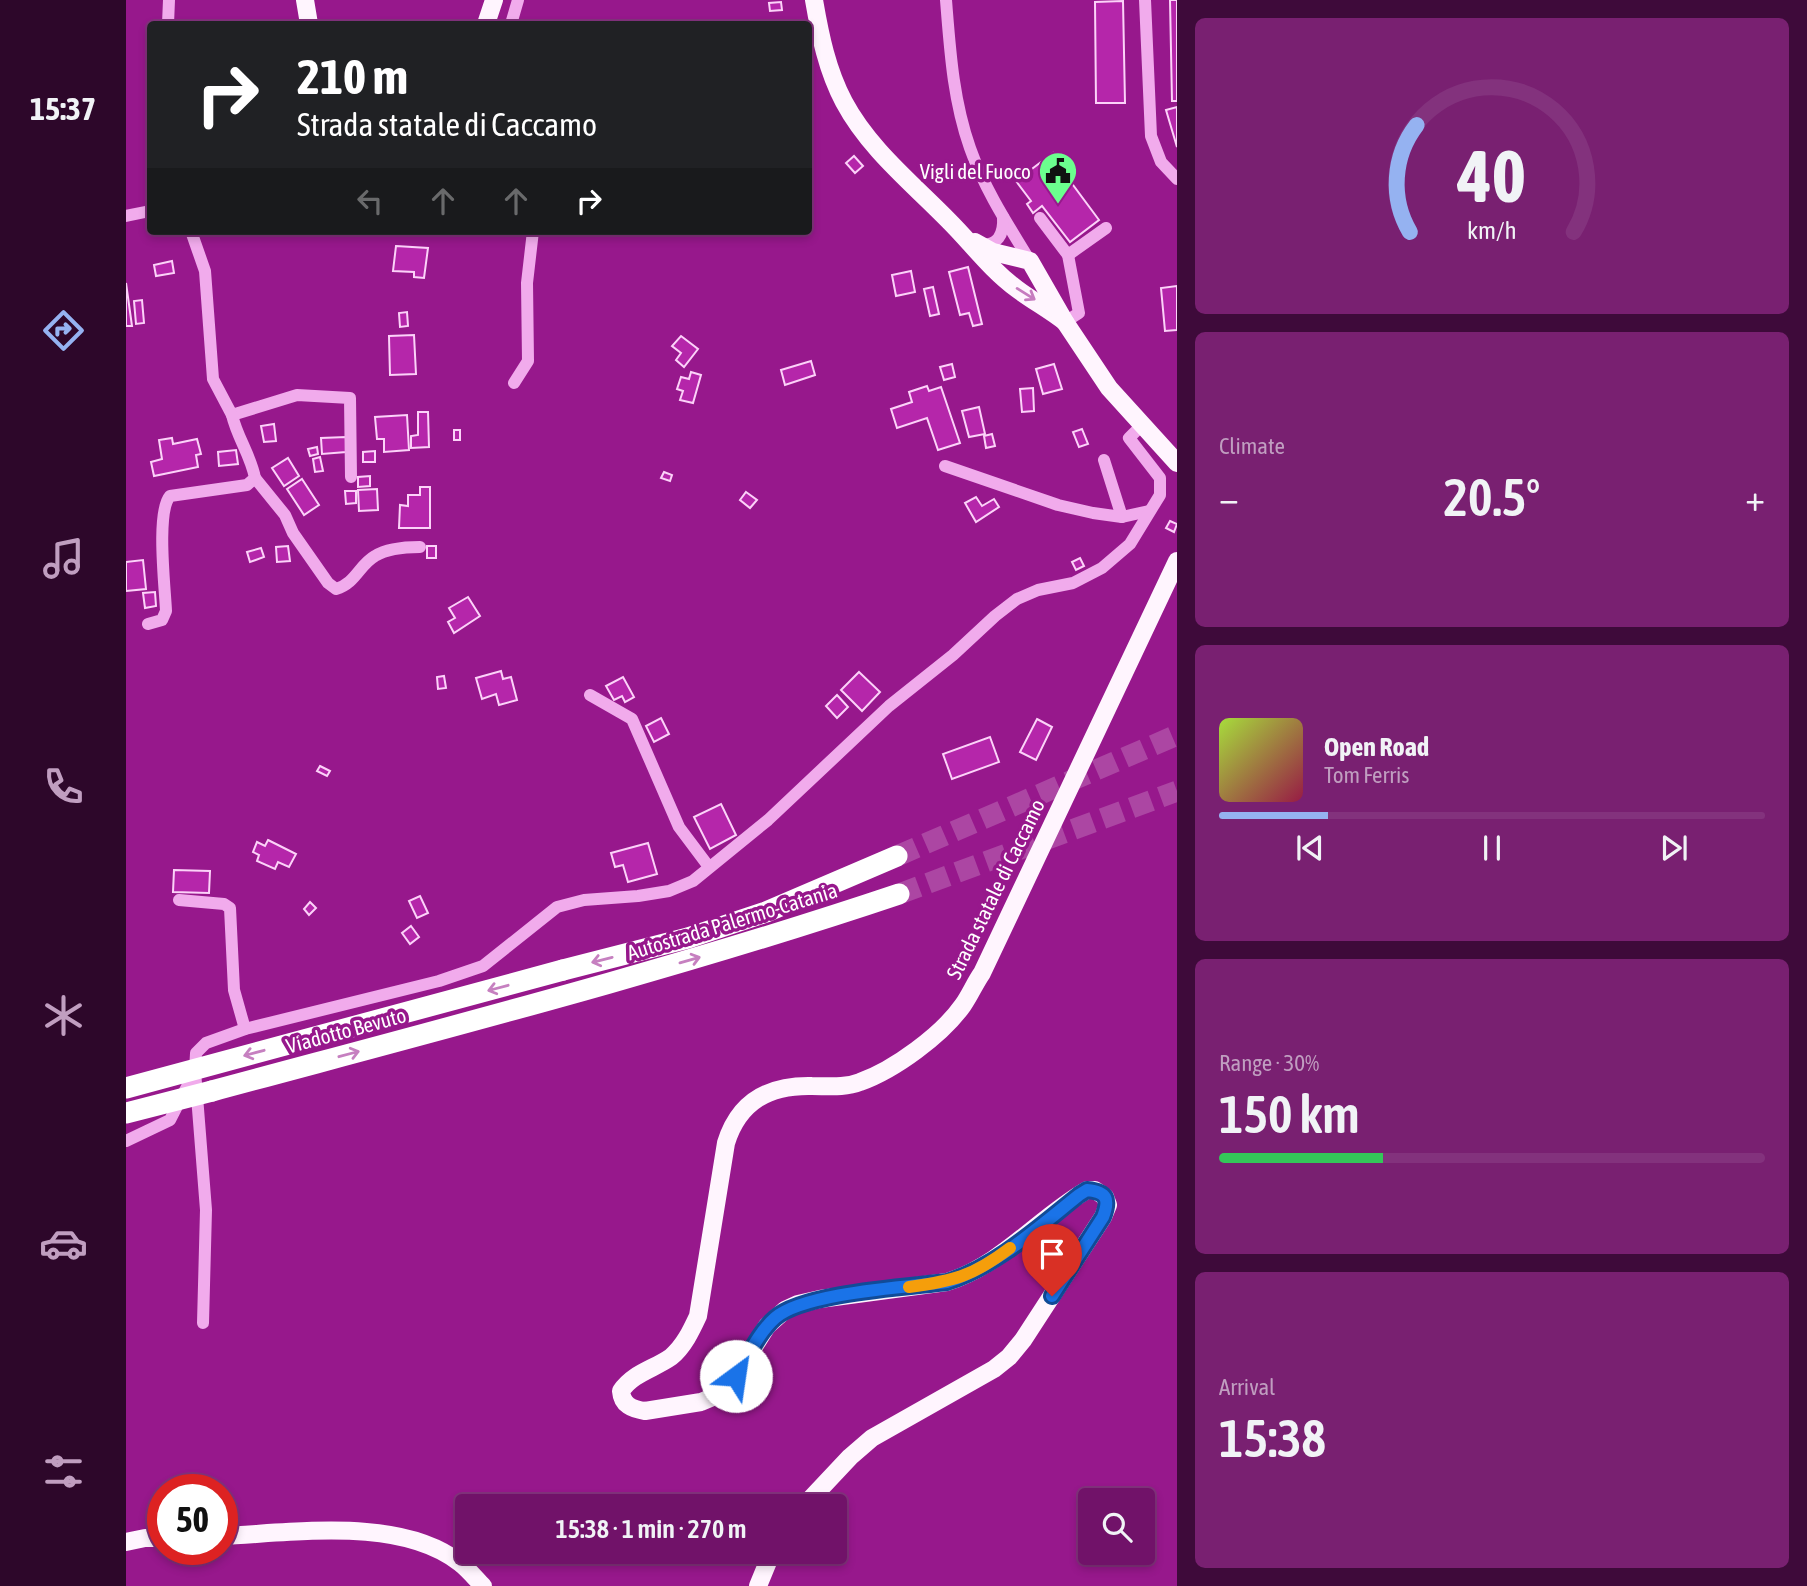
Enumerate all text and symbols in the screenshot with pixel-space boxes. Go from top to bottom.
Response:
text: 210 m [297,48,408,104]
icon: right [182,49,273,140]
text: 15:37 [30,90,96,127]
text: Strada statale di Caccamo [297,106,597,143]
text: 40 [1457,134,1526,217]
public building icon: Vigli del Fuoco [1037,150,1079,205]
place label: Vigli del Fuoco [920,159,1031,183]
icon: left [351,182,389,220]
icon: ahead [424,182,462,220]
icon: ahead [497,182,535,220]
icon: right [570,182,608,220]
text: km/h [1467,216,1517,244]
one-way arrow [1015,288,1035,302]
icon: directions [39,306,88,355]
text: Climate [1219,433,1285,459]
text: 20.5° [1444,467,1540,527]
text: − [1219,476,1239,519]
text: + [1745,476,1765,519]
icon: music [39,534,88,583]
text: Open Road [1324,732,1429,762]
icon: phone [39,762,88,811]
text: Tom Ferris [1324,762,1409,788]
street label: Strada statale di Caccamo [941,795,1049,983]
icon: previous [1291,829,1329,867]
icon: pause [1473,829,1511,867]
icon: next [1655,829,1693,867]
street label: Autostrada Palermo-Catania [624,878,840,964]
one-way arrow [679,953,701,966]
one-way arrow [591,954,614,967]
one-way arrow [487,982,509,995]
icon: climate [39,991,88,1040]
street label: Viadotto Bevuto [283,1002,409,1058]
one-way arrow [337,1047,360,1060]
one-way arrow [243,1048,265,1061]
text: Range · 30% [1219,1050,1319,1076]
text: 150 km [1219,1084,1360,1144]
icon: car [39,1219,88,1268]
pin [1022,1224,1082,1296]
icon: arrive [1033,1235,1071,1273]
position arrow [699,1339,773,1413]
text: Arrival [1219,1374,1275,1400]
text: 15:38 [1219,1408,1326,1468]
icon: filters [39,1447,88,1496]
speed limit sign: 50 [147,1474,238,1565]
map controls [1078,1488,1155,1565]
button: search [1078,1488,1155,1565]
text: 15:38 · 1 min · 270 m [556,1514,746,1544]

